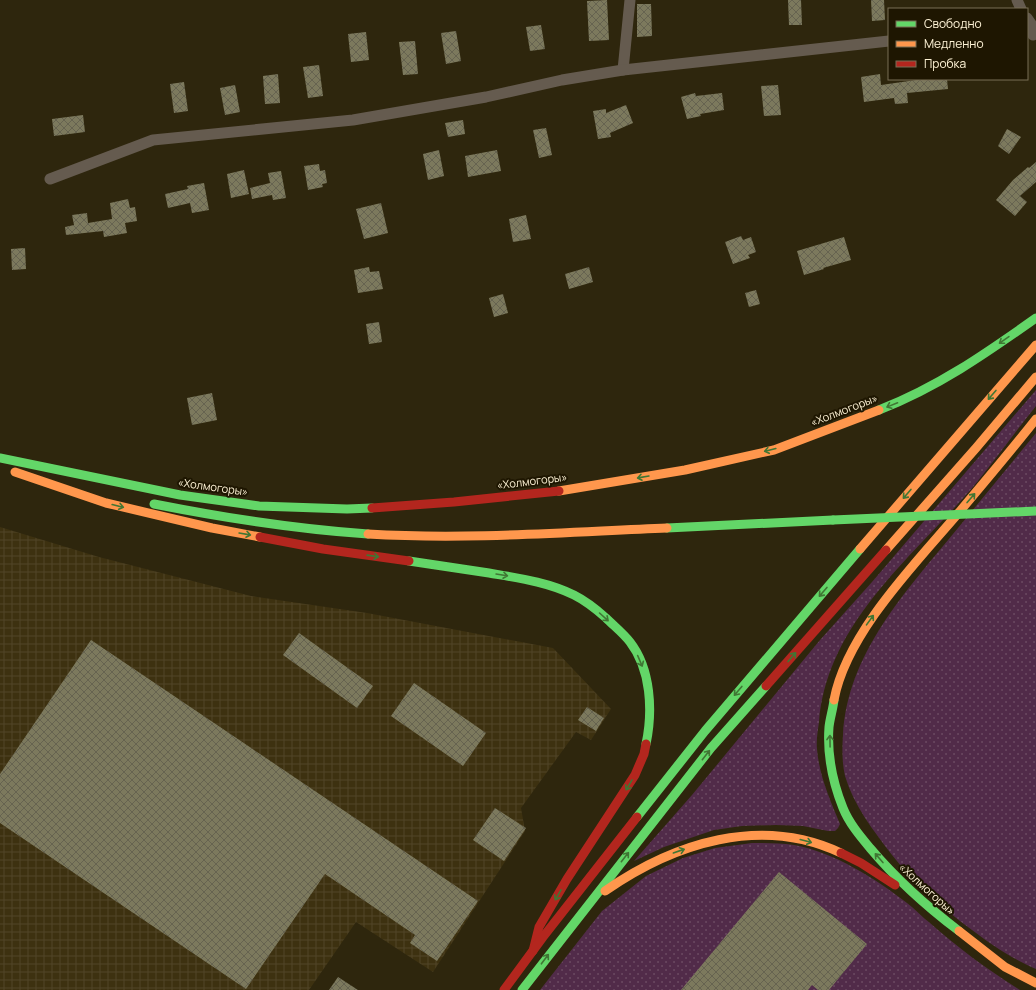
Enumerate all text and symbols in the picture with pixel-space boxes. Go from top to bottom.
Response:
legend [888,8,1028,80]
text: Свободно [924,15,982,32]
text: Медленно [924,35,984,52]
text: Пробка [924,55,966,72]
one-way arrow [999,336,1010,344]
street label: «Холмогоры» [808,390,880,429]
one-way arrow [988,390,997,401]
one-way arrow [886,401,898,409]
one-way arrow [764,447,777,455]
street label: «Холмогоры» [496,469,568,492]
one-way arrow [637,473,650,481]
street label: «Холмогоры» [177,474,249,499]
one-way arrow [903,489,912,499]
one-way arrow [966,493,975,503]
one-way arrow [112,502,125,510]
one-way arrow [238,531,251,539]
one-way arrow [366,552,379,560]
one-way arrow [495,572,508,580]
one-way arrow [818,587,827,598]
one-way arrow [599,612,609,622]
one-way arrow [866,615,875,626]
one-way arrow [787,652,797,662]
one-way arrow [636,655,644,667]
one-way arrow [734,686,743,697]
one-way arrow [826,735,833,748]
one-way arrow [701,749,710,760]
one-way arrow [624,779,632,791]
one-way arrow [799,837,812,845]
one-way arrow [672,847,684,855]
one-way arrow [621,851,630,862]
one-way arrow [874,853,883,863]
street label: «Холмогоры» [896,859,959,918]
one-way arrow [553,889,561,901]
one-way arrow [541,954,550,965]

